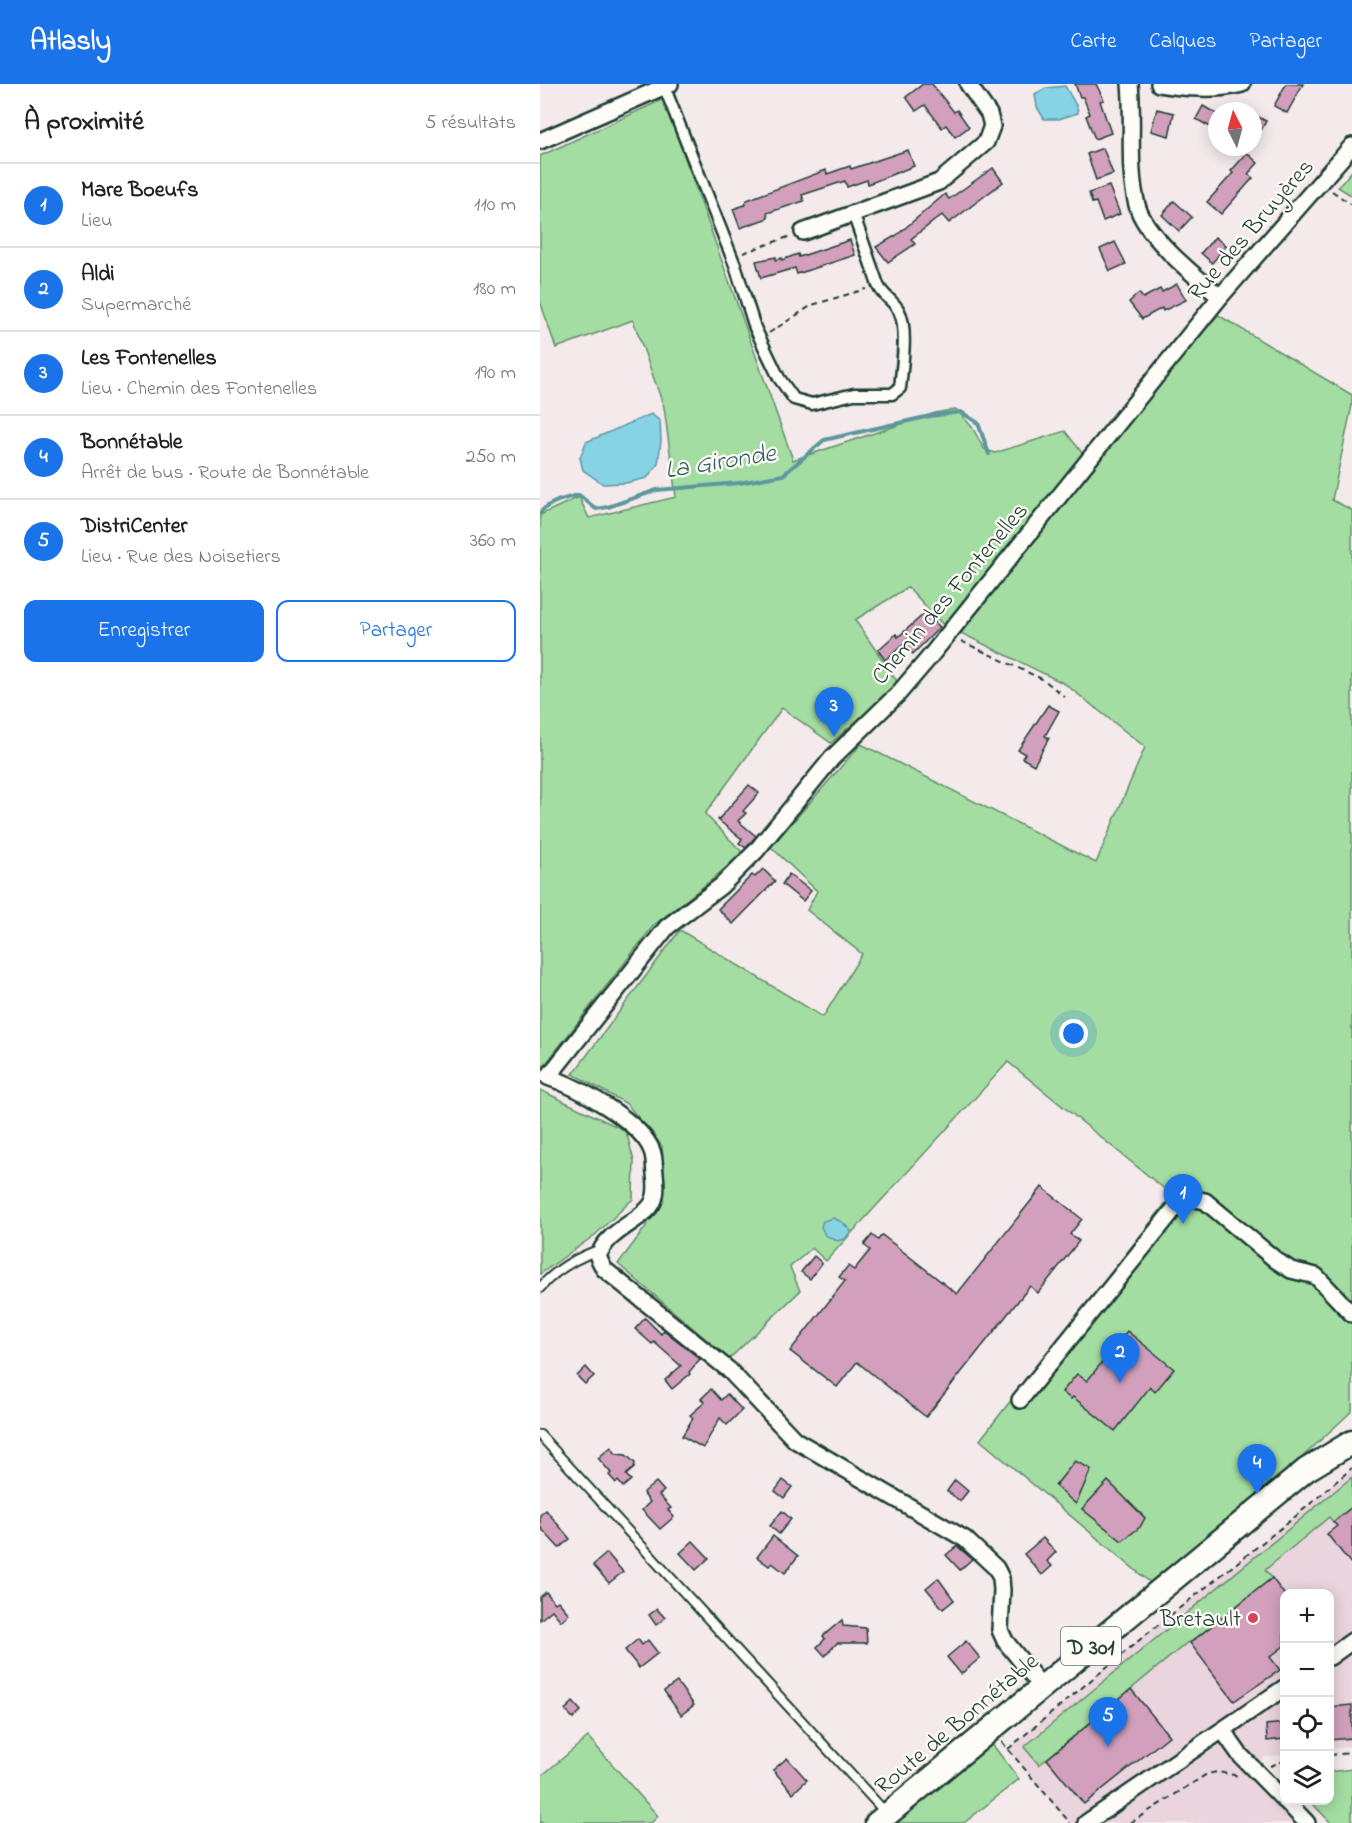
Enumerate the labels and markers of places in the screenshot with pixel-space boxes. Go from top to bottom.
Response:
pin: 3 [814,688,854,737]
pin: 1 [1164,1174,1202,1224]
pin: 2 [1100,1334,1140,1383]
pin: 4 [1238,1444,1276,1494]
place label: Bretault [1159,1603,1241,1638]
marker: Bretault [1246,1611,1260,1625]
pin: 5 [1088,1698,1128,1747]

